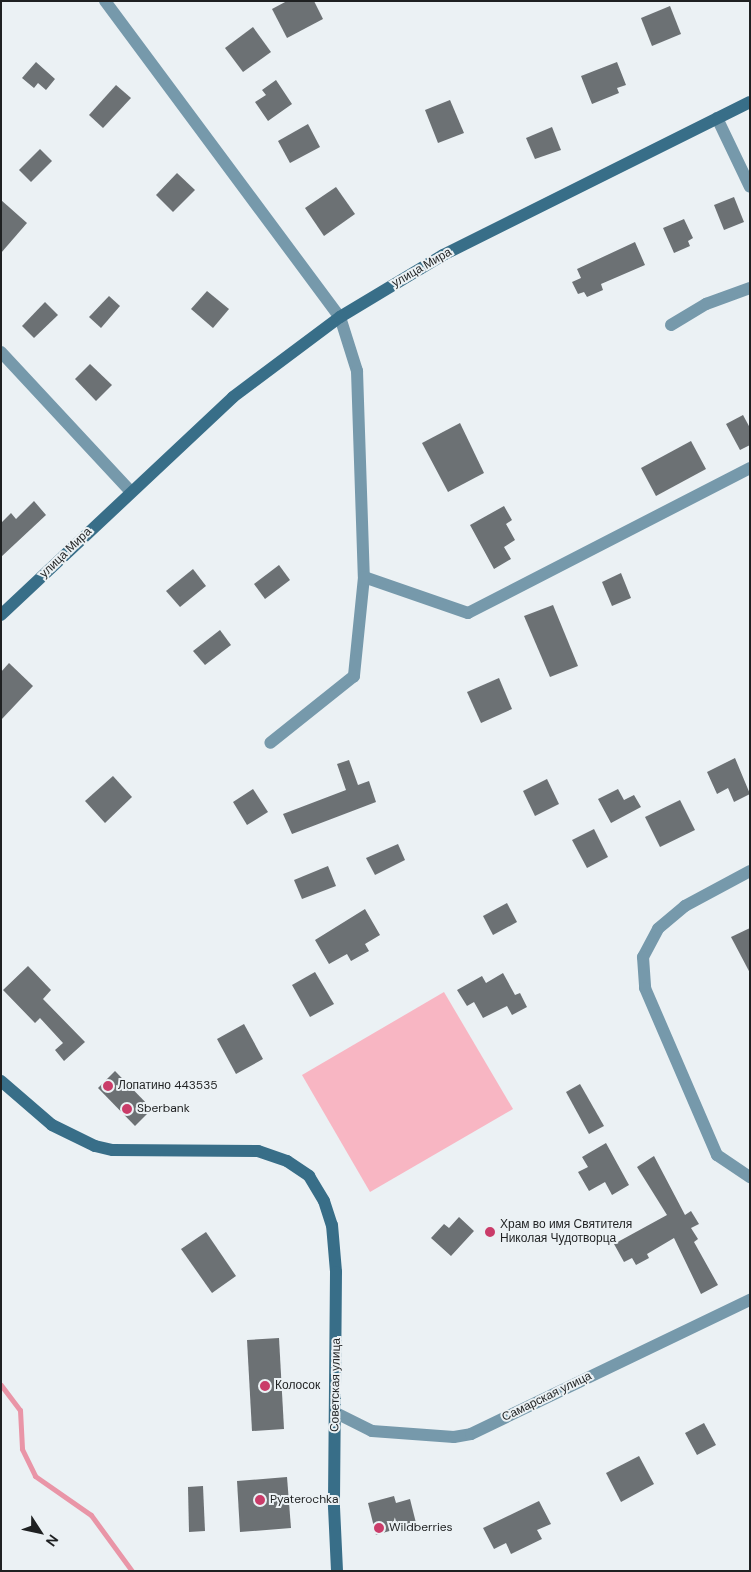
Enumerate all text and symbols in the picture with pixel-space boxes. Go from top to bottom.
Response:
street label: улица Мира [390,245,454,291]
street label: улица Мира [37,525,95,581]
place label: Лопатино 443535 [118,1079,218,1093]
marker: Лопатино 443535 [102,1080,114,1092]
place label: Sberbank [137,1102,190,1116]
marker: Sberbank [121,1103,133,1115]
place label: Храм во имя Святителя Николая Чудотворца [500,1218,632,1246]
marker: Храм во имя Святителя Николая Чудотворца [484,1226,496,1238]
street label: Советская улица [328,1338,344,1432]
street label: Самарская улица [500,1369,594,1425]
place label: Колосок [275,1379,320,1393]
marker: Колосок [259,1380,271,1392]
place label: Pyaterochka [270,1493,339,1507]
marker: Pyaterochka [254,1494,266,1506]
north arrow [15,1507,65,1557]
place label: Wildberries [389,1521,453,1535]
marker: Wildberries [373,1522,385,1534]
text: N [42,1531,63,1550]

